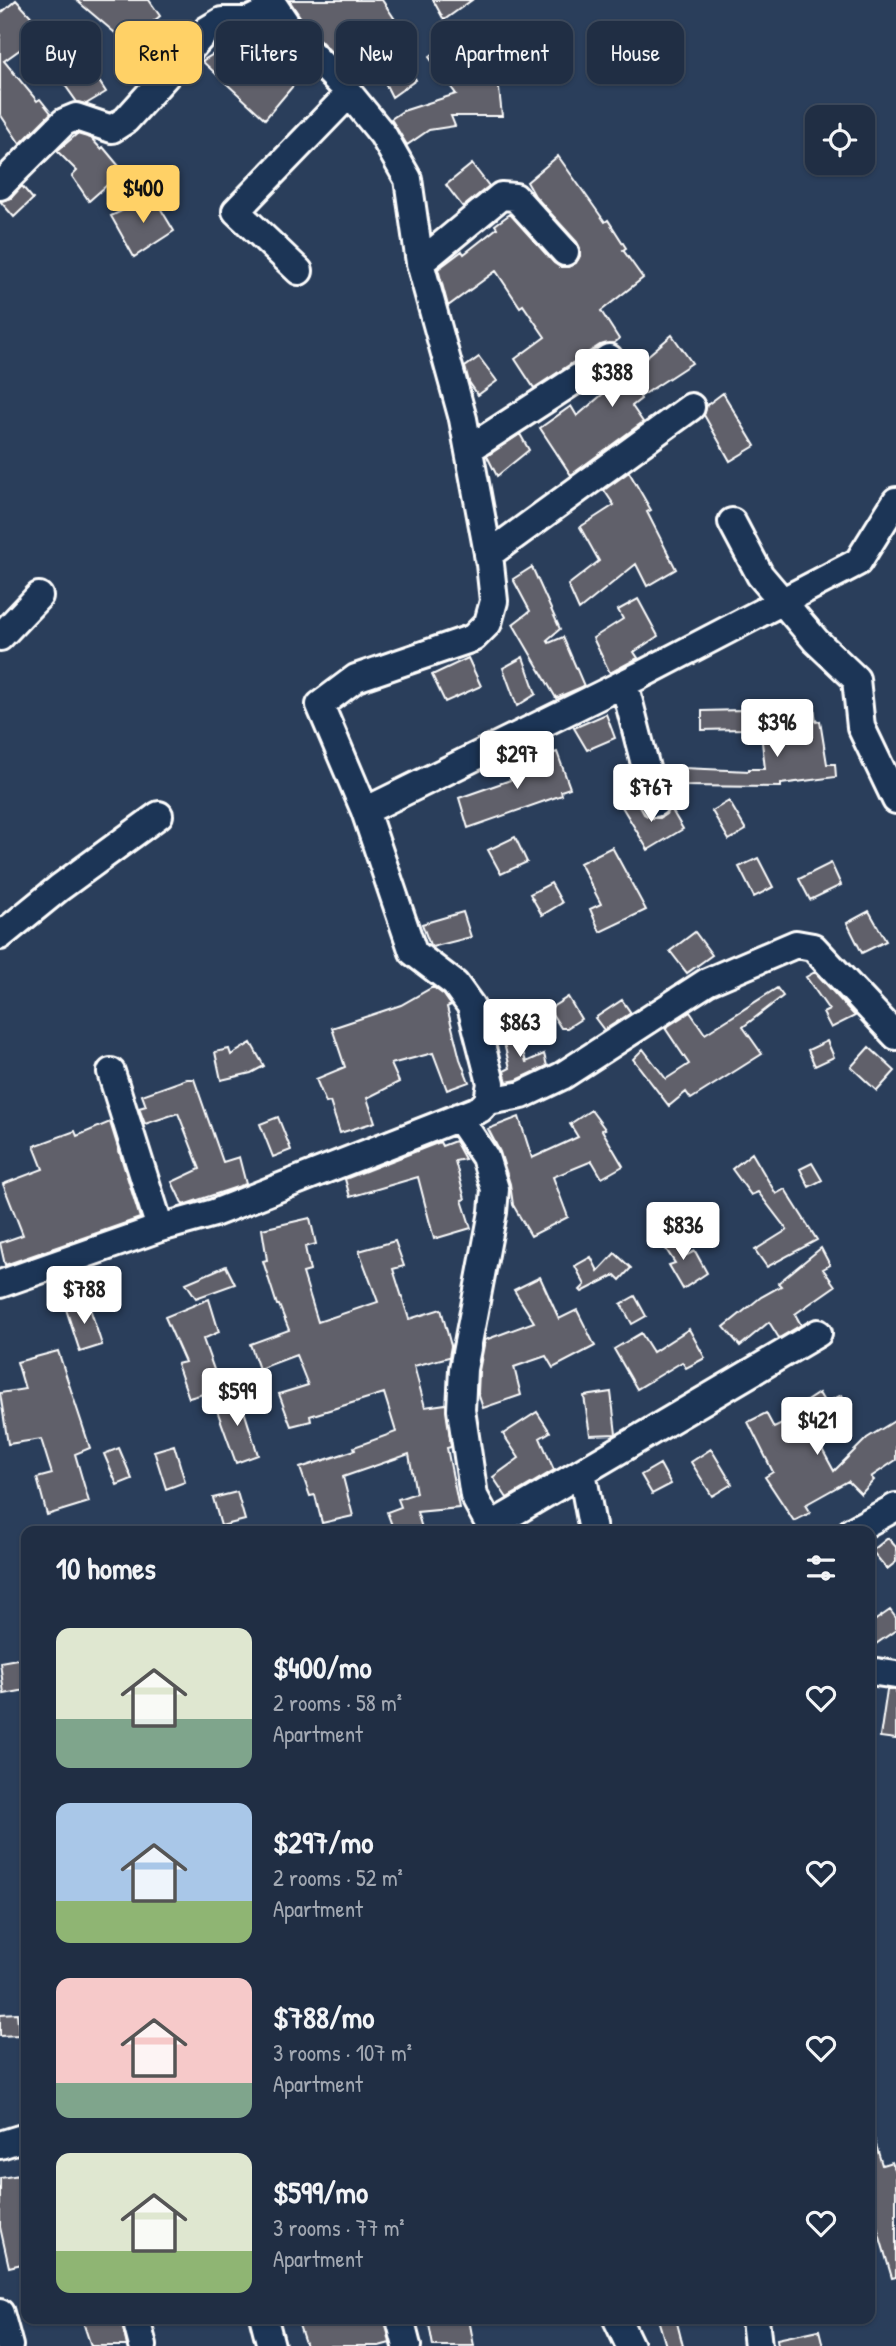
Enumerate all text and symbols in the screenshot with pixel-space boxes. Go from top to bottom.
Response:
chip: Buy [21,21,101,84]
chip: Rent [115,21,202,84]
chip: Filters [216,21,322,84]
chip: New [336,21,417,84]
chip: Apartment [431,21,573,84]
chip: House [587,21,684,84]
map controls [805,105,875,175]
button: locate [805,105,875,175]
pin: $400 [102,166,184,225]
text: $400 [123,172,163,203]
pin: $388 [571,350,653,409]
text: $388 [591,356,633,387]
pin: $396 [736,700,818,759]
text: $396 [757,706,797,737]
pin: $297 [476,732,558,791]
text: $297 [496,738,538,769]
pin: $767 [610,764,692,824]
text: $767 [629,771,673,802]
pin: $863 [479,1000,561,1059]
text: $863 [499,1006,541,1037]
pin: $836 [642,1202,724,1262]
text: $836 [662,1209,704,1240]
pin: $788 [43,1266,125,1326]
text: $788 [63,1273,105,1304]
pin: $599 [196,1368,278,1428]
text: $599 [218,1375,256,1406]
pin: $421 [776,1398,858,1457]
text: $421 [797,1404,837,1435]
text: 10 homes [56,1548,156,1588]
icon: filters [802,1549,840,1587]
text: $400/mo [273,1647,372,1687]
icon: home [112,1656,196,1740]
icon: heart [802,1679,840,1717]
text: 2 rooms · 58 m² [273,1687,402,1718]
text: Apartment [273,1718,363,1749]
text: $297/mo [273,1822,373,1862]
icon: home [112,1831,196,1915]
icon: heart [802,1854,840,1892]
text: 2 rooms · 52 m² [273,1862,403,1893]
text: Apartment [273,1893,363,1924]
text: $788/mo [273,1997,374,2037]
icon: home [112,2006,196,2090]
icon: heart [802,2029,840,2067]
text: 3 rooms · 107 m² [273,2037,412,2068]
text: Apartment [273,2068,363,2099]
text: $599/mo [273,2172,368,2212]
icon: home [112,2181,196,2265]
icon: heart [802,2204,840,2242]
text: 3 rooms · 77 m² [273,2212,405,2243]
text: Apartment [273,2243,363,2274]

